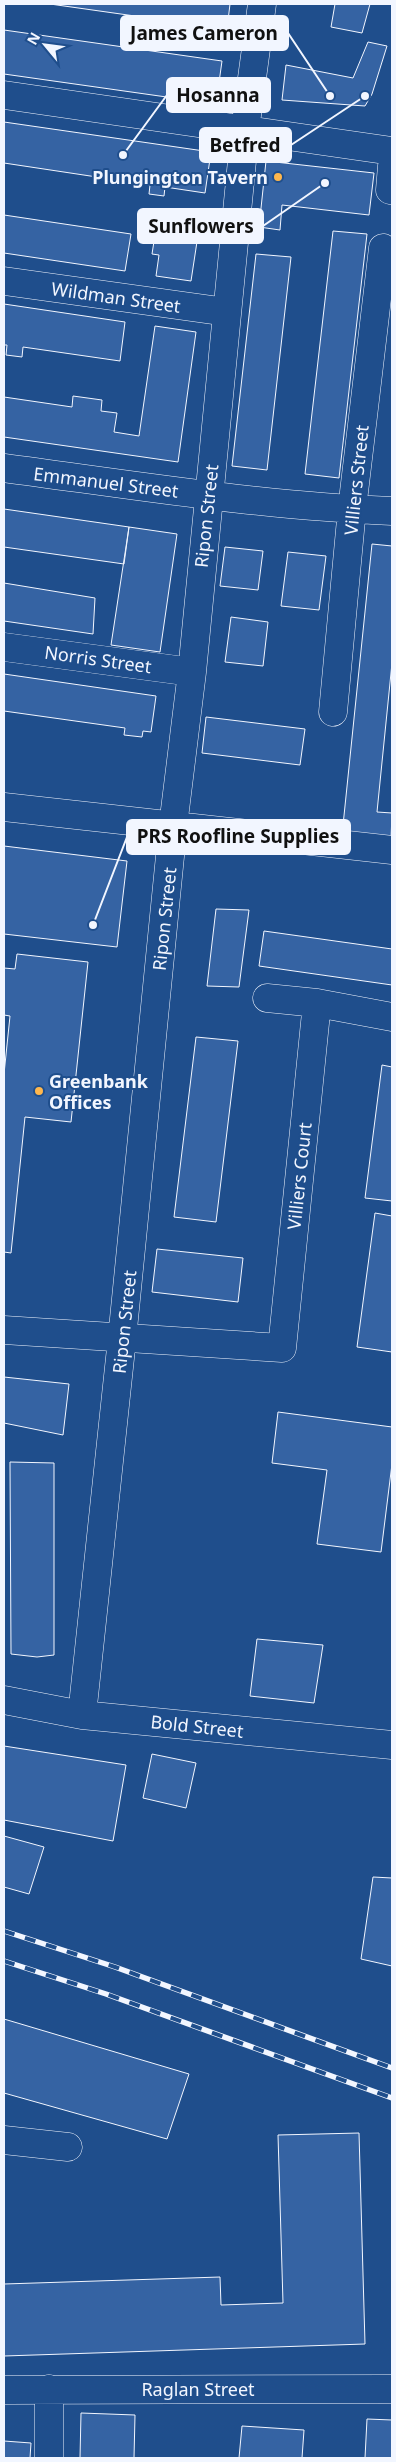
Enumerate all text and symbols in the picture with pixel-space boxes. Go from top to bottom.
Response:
callout: James Cameron [121,16,288,50]
north arrow [20,20,70,70]
text: James Cameron [128,20,278,46]
text: N [22,29,44,48]
callout: Hosanna [167,78,270,112]
text: Hosanna [176,82,260,108]
callout: Betfred [200,128,291,162]
text: Betfred [209,132,281,158]
place label: Plungington Tavern [92,165,268,189]
marker: Plungington Tavern [272,171,284,183]
callout: Sunflowers [138,209,263,243]
text: Sunflowers [148,213,254,239]
street label: Wildman Street [50,276,183,318]
street label: Villiers Street [338,423,374,536]
street label: Emmanuel Street [32,461,180,503]
street label: Ripon Street [189,463,223,569]
street label: Norris Street [43,640,153,678]
callout: PRS Roofline Supplies [127,820,350,854]
text: PRS Roofline Supplies [137,823,339,849]
street label: Ripon Street [147,866,181,972]
place label: Greenbank Offices [49,1069,149,1114]
marker: Greenbank Offices [33,1085,45,1097]
street label: Villiers Court [281,1121,317,1231]
street label: Ripon Street [107,1269,141,1375]
street label: Bold Street [149,1709,245,1743]
street label: Raglan Street [141,2377,255,2401]

